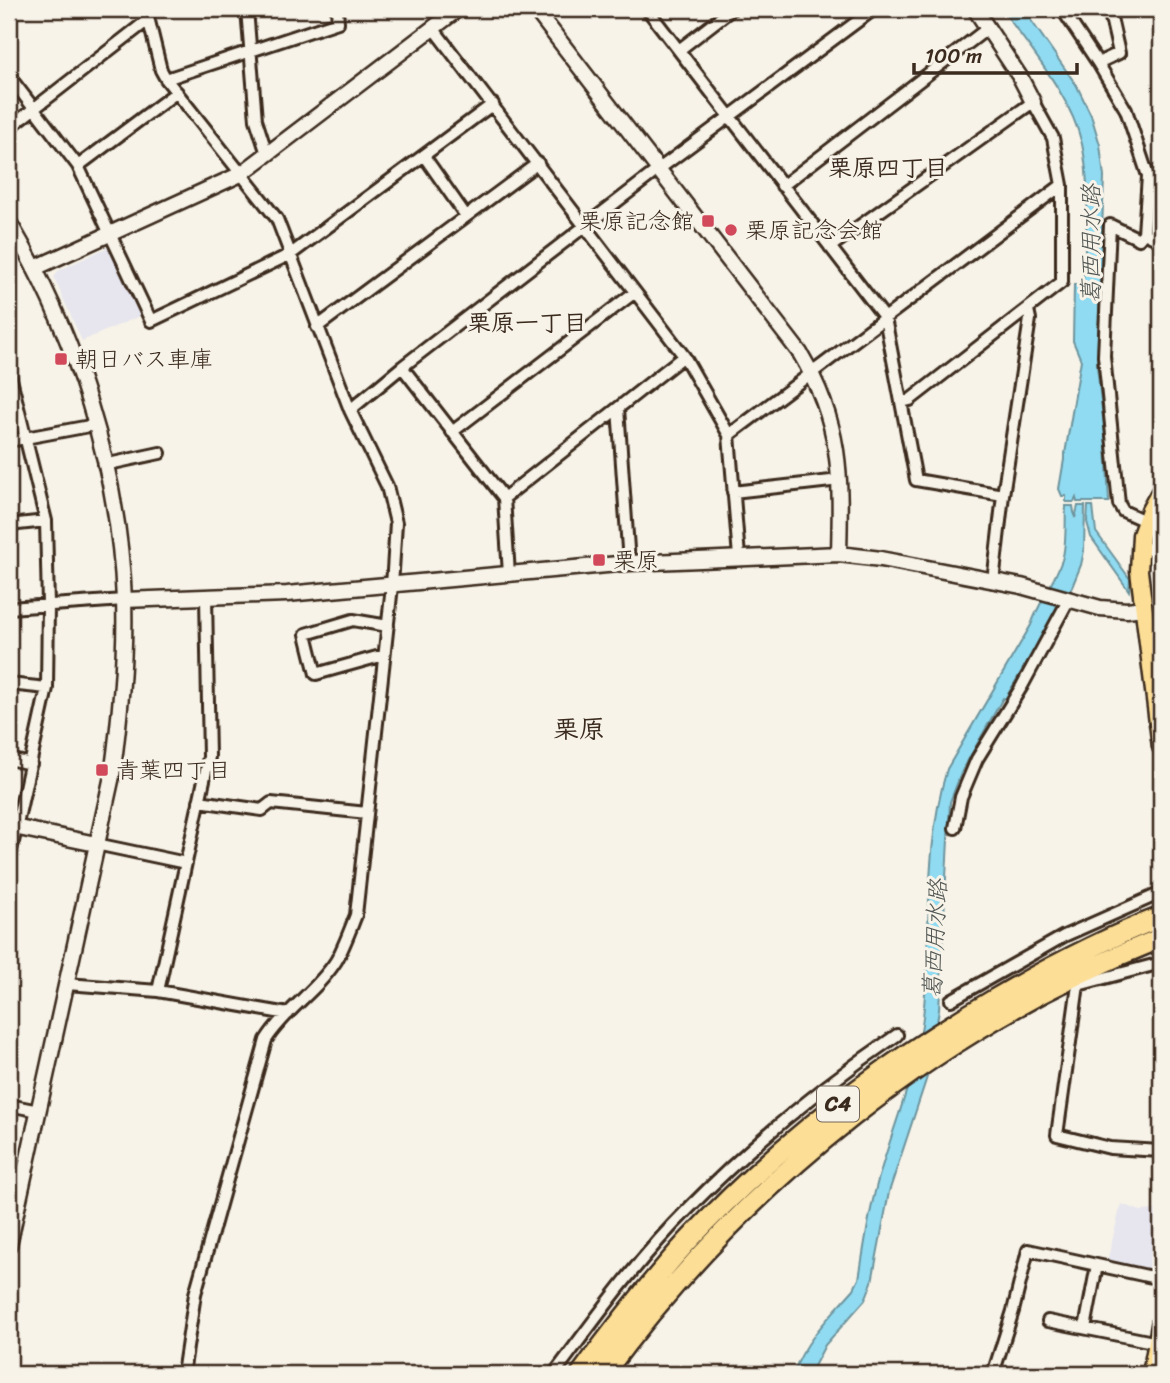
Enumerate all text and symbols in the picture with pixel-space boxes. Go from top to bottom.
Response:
scale bar [914,32,1077,76]
text: 100 m [925,37,982,75]
district label: 栗原四丁目 [828,147,948,189]
water label: 葛西用水路 [1070,182,1112,304]
place label: 栗原記念館 [579,201,694,242]
place label: 栗原記念会館 [745,210,883,251]
marker: 栗原記念館 [700,213,716,229]
marker: 栗原記念会館 [723,222,739,238]
district label: 栗原一丁目 [467,302,587,344]
place label: 朝日バス車庫 [75,339,213,380]
marker: 朝日バス車庫 [53,351,69,367]
place label: 栗原 [613,540,659,581]
marker: 栗原 [591,552,607,568]
district label: 栗原 [553,706,605,752]
place label: 青葉四丁目 [116,750,231,791]
marker: 青葉四丁目 [94,762,110,778]
water label: 葛西用水路 [911,876,959,1000]
road number: C4 [817,1086,859,1122]

